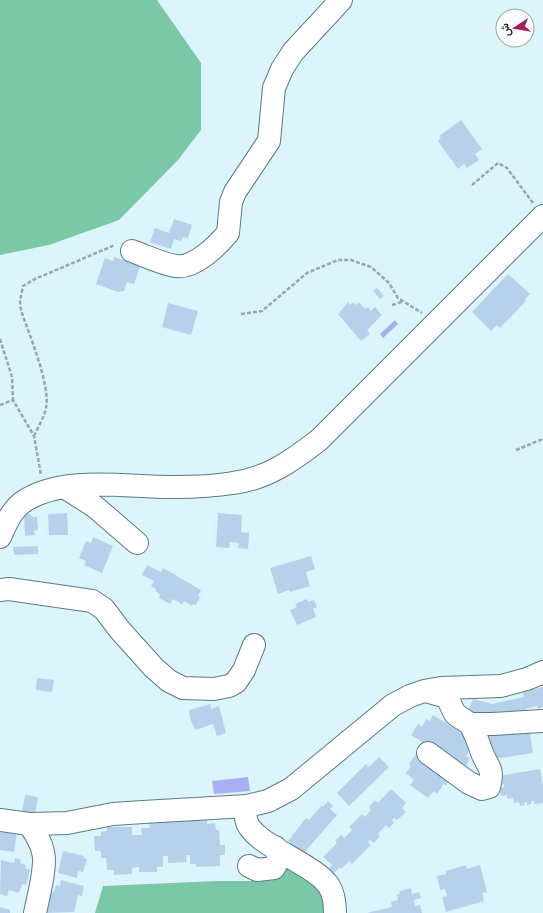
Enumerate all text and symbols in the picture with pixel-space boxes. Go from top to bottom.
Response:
north arrow [495,8,535,48]
text: ش [497,22,513,38]

